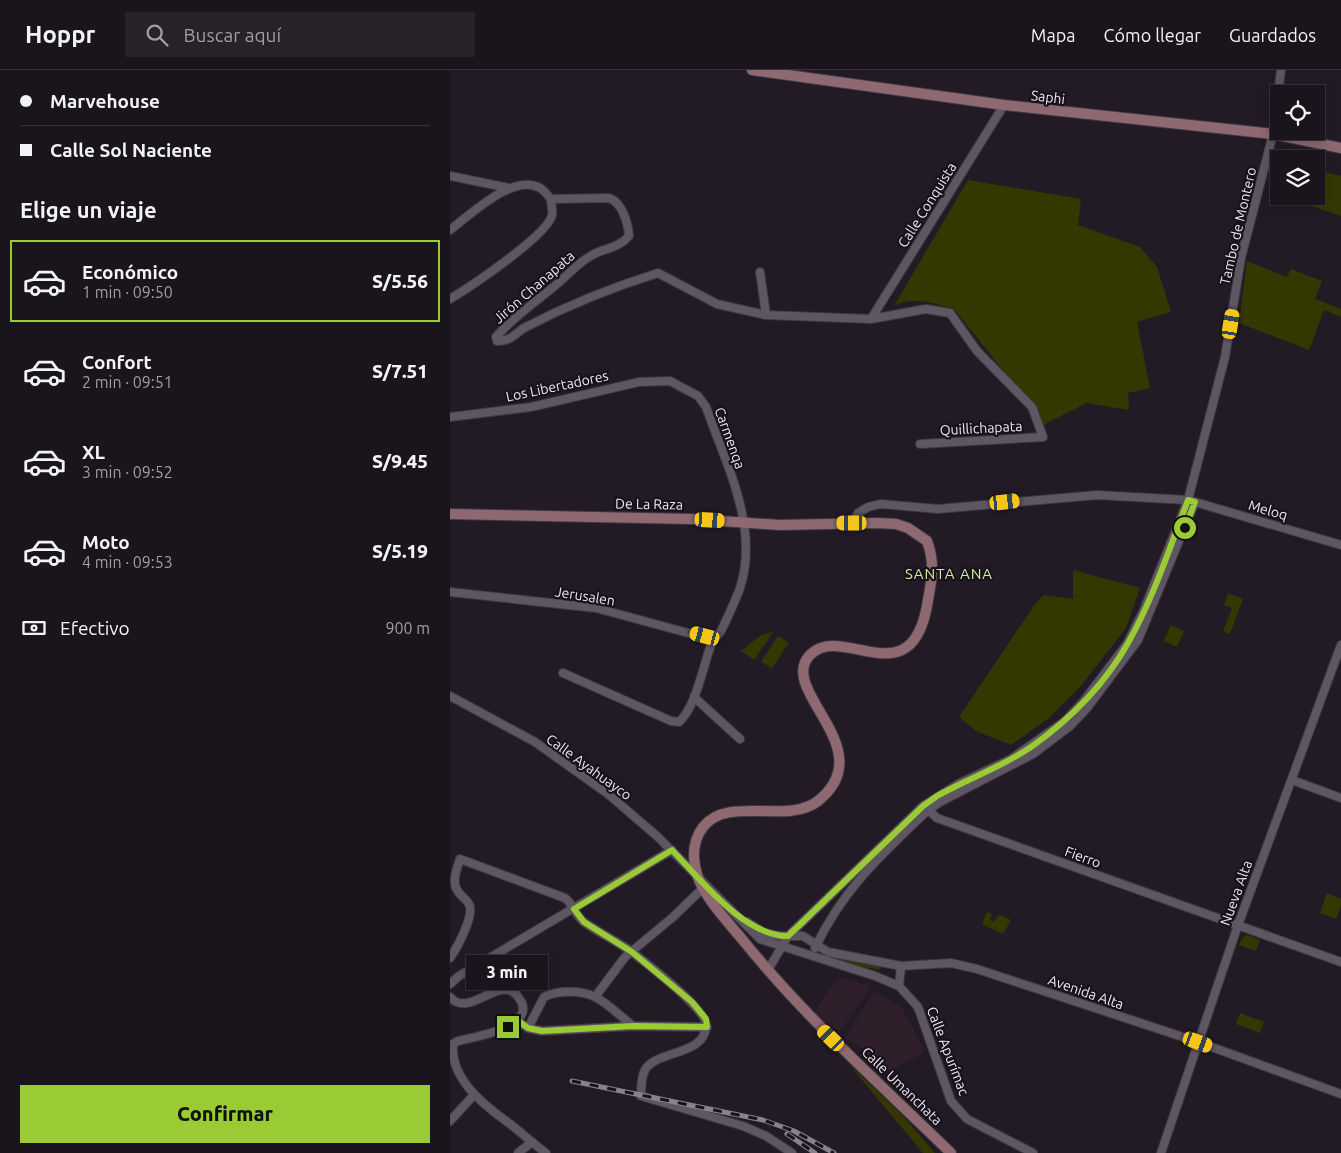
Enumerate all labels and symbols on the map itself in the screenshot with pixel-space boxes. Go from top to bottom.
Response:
street label: Saphi [1030,87,1066,107]
street label: Calle Conquista [894,160,960,250]
street label: Tambo de Montero [1217,166,1259,286]
street label: Jirón Chanapata [490,248,578,326]
car [1221,308,1240,340]
street label: Los Libertadores [504,367,610,405]
street label: Carmenqa [711,405,749,471]
street label: Quillichapata [939,418,1023,438]
car [989,493,1020,511]
street label: De La Raza [615,495,683,513]
street label: Meloq [1247,497,1289,523]
car [694,512,725,528]
car [837,516,867,531]
route start [1174,517,1196,539]
district label: SANTA ANA [905,565,993,582]
street label: Jerusalen [554,583,616,609]
car [688,625,721,647]
street label: Calle Ayahuayco [543,731,635,803]
street label: Fierro [1063,843,1103,871]
street label: Nueva Alta [1217,858,1255,928]
callout: 3 min [467,954,549,990]
street label: Avenida Alta [1046,972,1126,1012]
street label: Calle Apurímac [924,1004,972,1098]
route end [497,1016,519,1038]
car [815,1022,847,1054]
car [1181,1030,1214,1054]
street label: Calle Umanchata [859,1044,945,1128]

